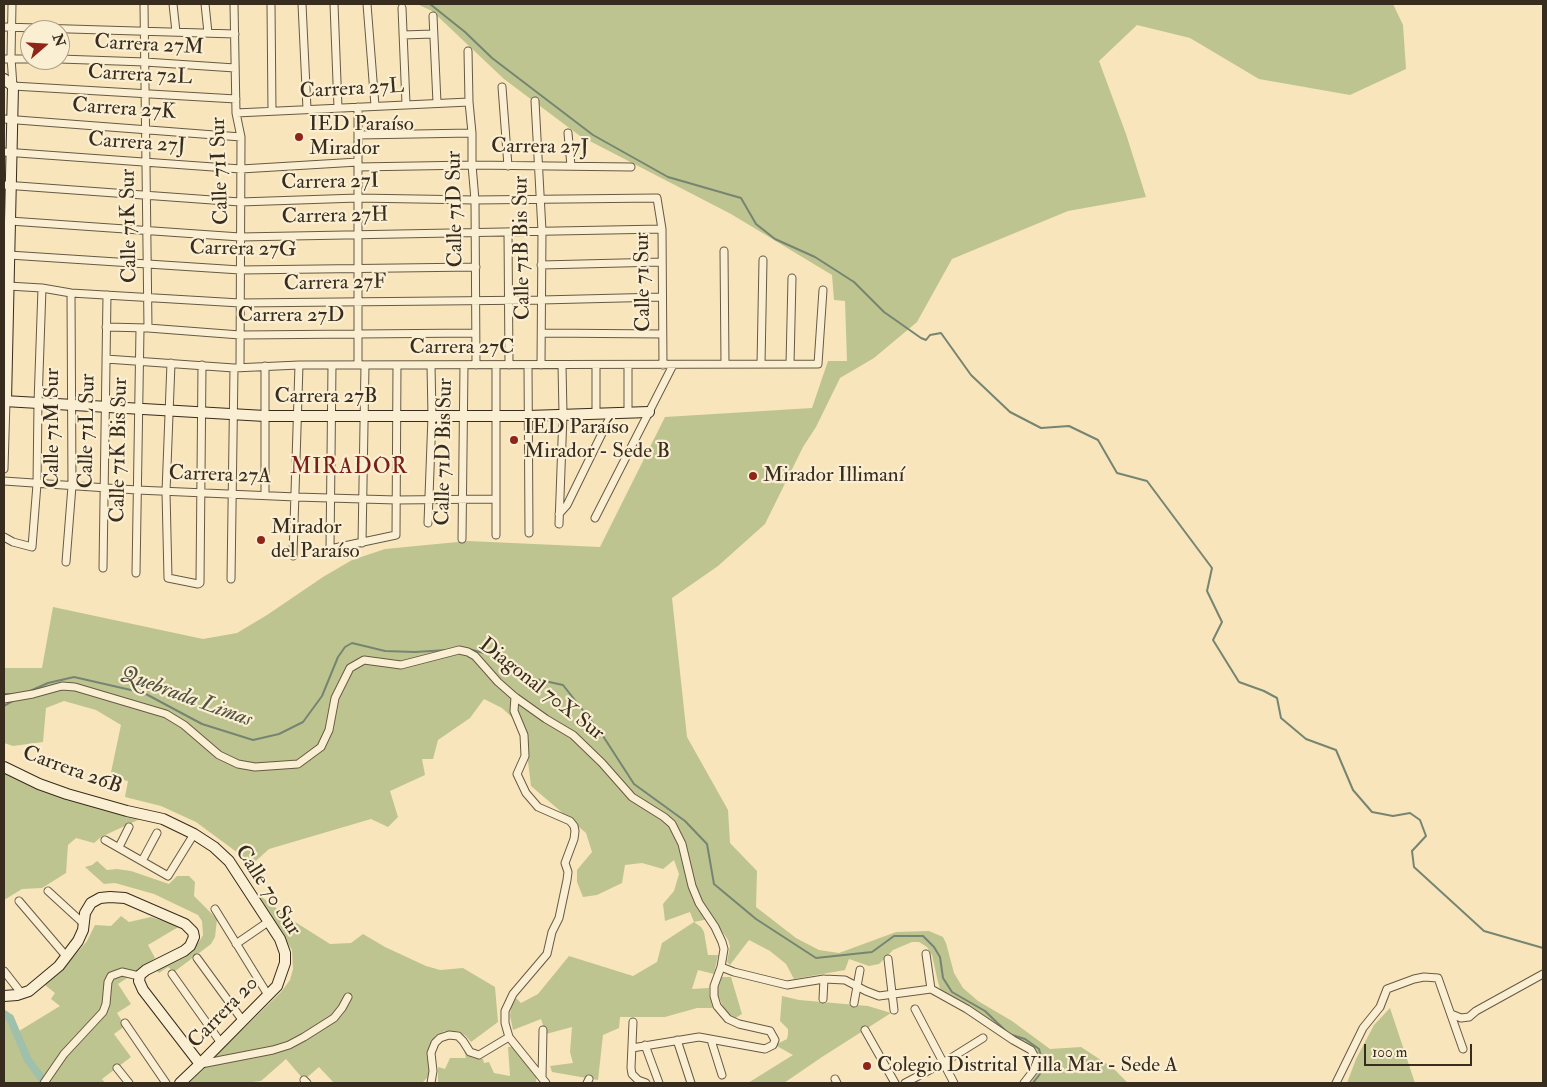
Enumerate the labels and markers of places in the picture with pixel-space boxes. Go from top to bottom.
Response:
place label: IED Paraíso Mirador [309,112,414,162]
marker: IED Paraíso Mirador [293,131,305,143]
place label: IED Paraíso Mirador - Sede B [524,415,670,465]
marker: IED Paraíso Mirador - Sede B [508,434,520,446]
place label: Mirador Illimaní [763,463,904,489]
marker: Mirador Illimaní [747,470,759,482]
place label: Mirador del Paraíso [271,515,360,565]
marker: Mirador del Paraíso [255,534,267,546]
place label: Colegio Distrital Villa Mar - Sede A [877,1053,1178,1079]
marker: Colegio Distrital Villa Mar - Sede A [861,1060,873,1072]

